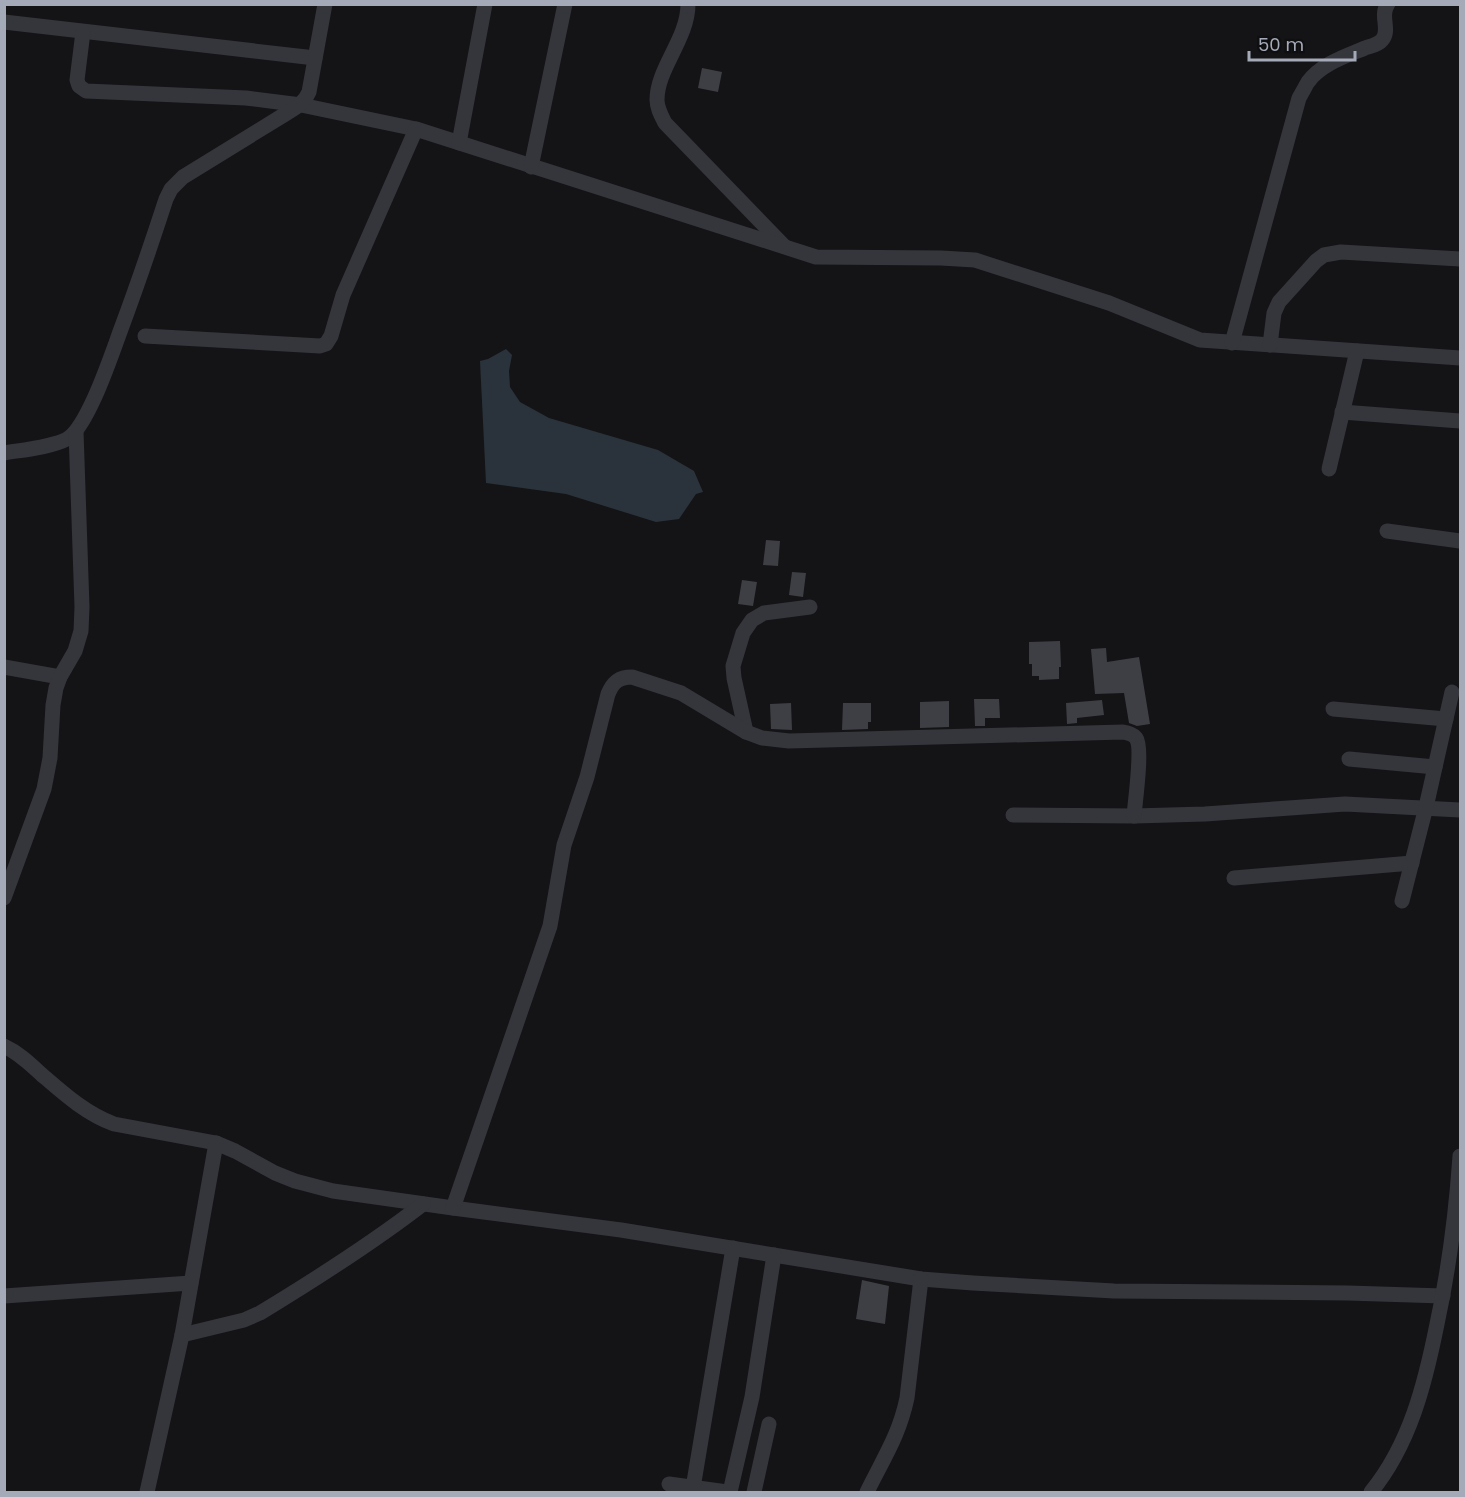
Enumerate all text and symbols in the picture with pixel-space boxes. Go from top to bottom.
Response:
scale bar [1249,24,1356,62]
text: 50 m [1258,32,1304,57]

